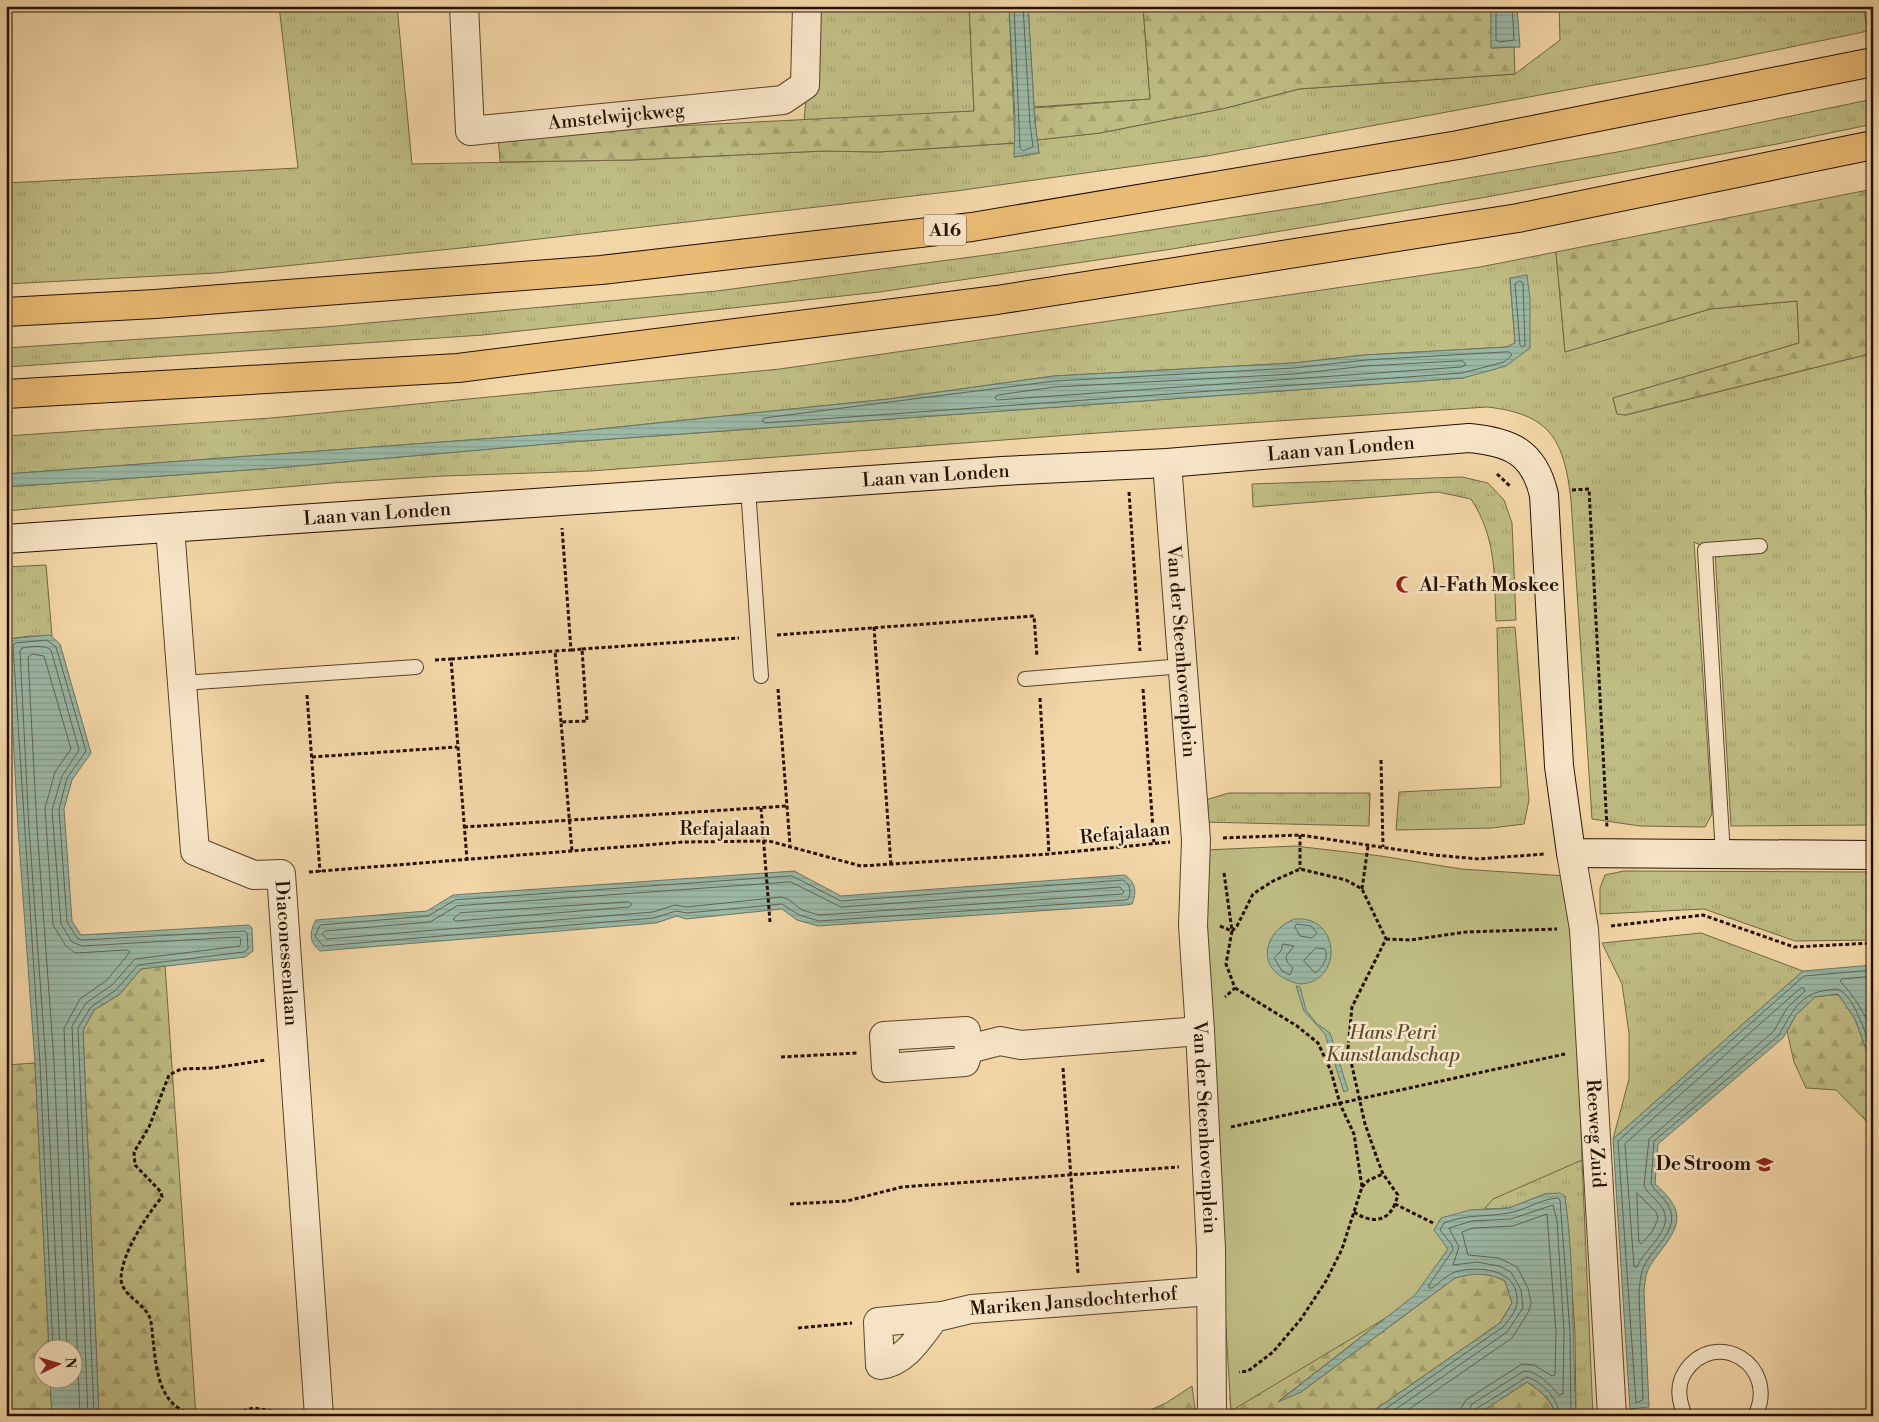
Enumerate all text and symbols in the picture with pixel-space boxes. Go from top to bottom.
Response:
street label: Amstelwijckweg [546,98,686,135]
road number: A16 [924,214,966,246]
street label: Laan van Londen [1266,431,1415,467]
street label: Laan van Londen [861,459,1010,493]
street label: Laan van Londen [303,497,452,531]
street label: Van der Steenhovenplein [1161,543,1202,759]
place label: Al-Fath Moskee [1418,573,1559,597]
mosque icon: Al-Fath Moskee [1395,575,1415,595]
street label: Refajalaan [1079,816,1171,850]
street label: Refajalaan [680,817,770,841]
street label: Diaconessenlaan [269,880,304,1027]
street label: Van der Steenhovenplein [1187,1019,1222,1234]
park label: Hans Petri Kunstlandschap [1326,1021,1460,1067]
street label: Reeweg Zuid [1581,1079,1611,1189]
place label: De Stroom [1656,1152,1751,1176]
school or university icon: De Stroom [1755,1154,1775,1174]
street label: Mariken Jansdochterhof [969,1281,1179,1321]
north arrow [32,1340,82,1390]
text: N [61,1357,79,1369]

